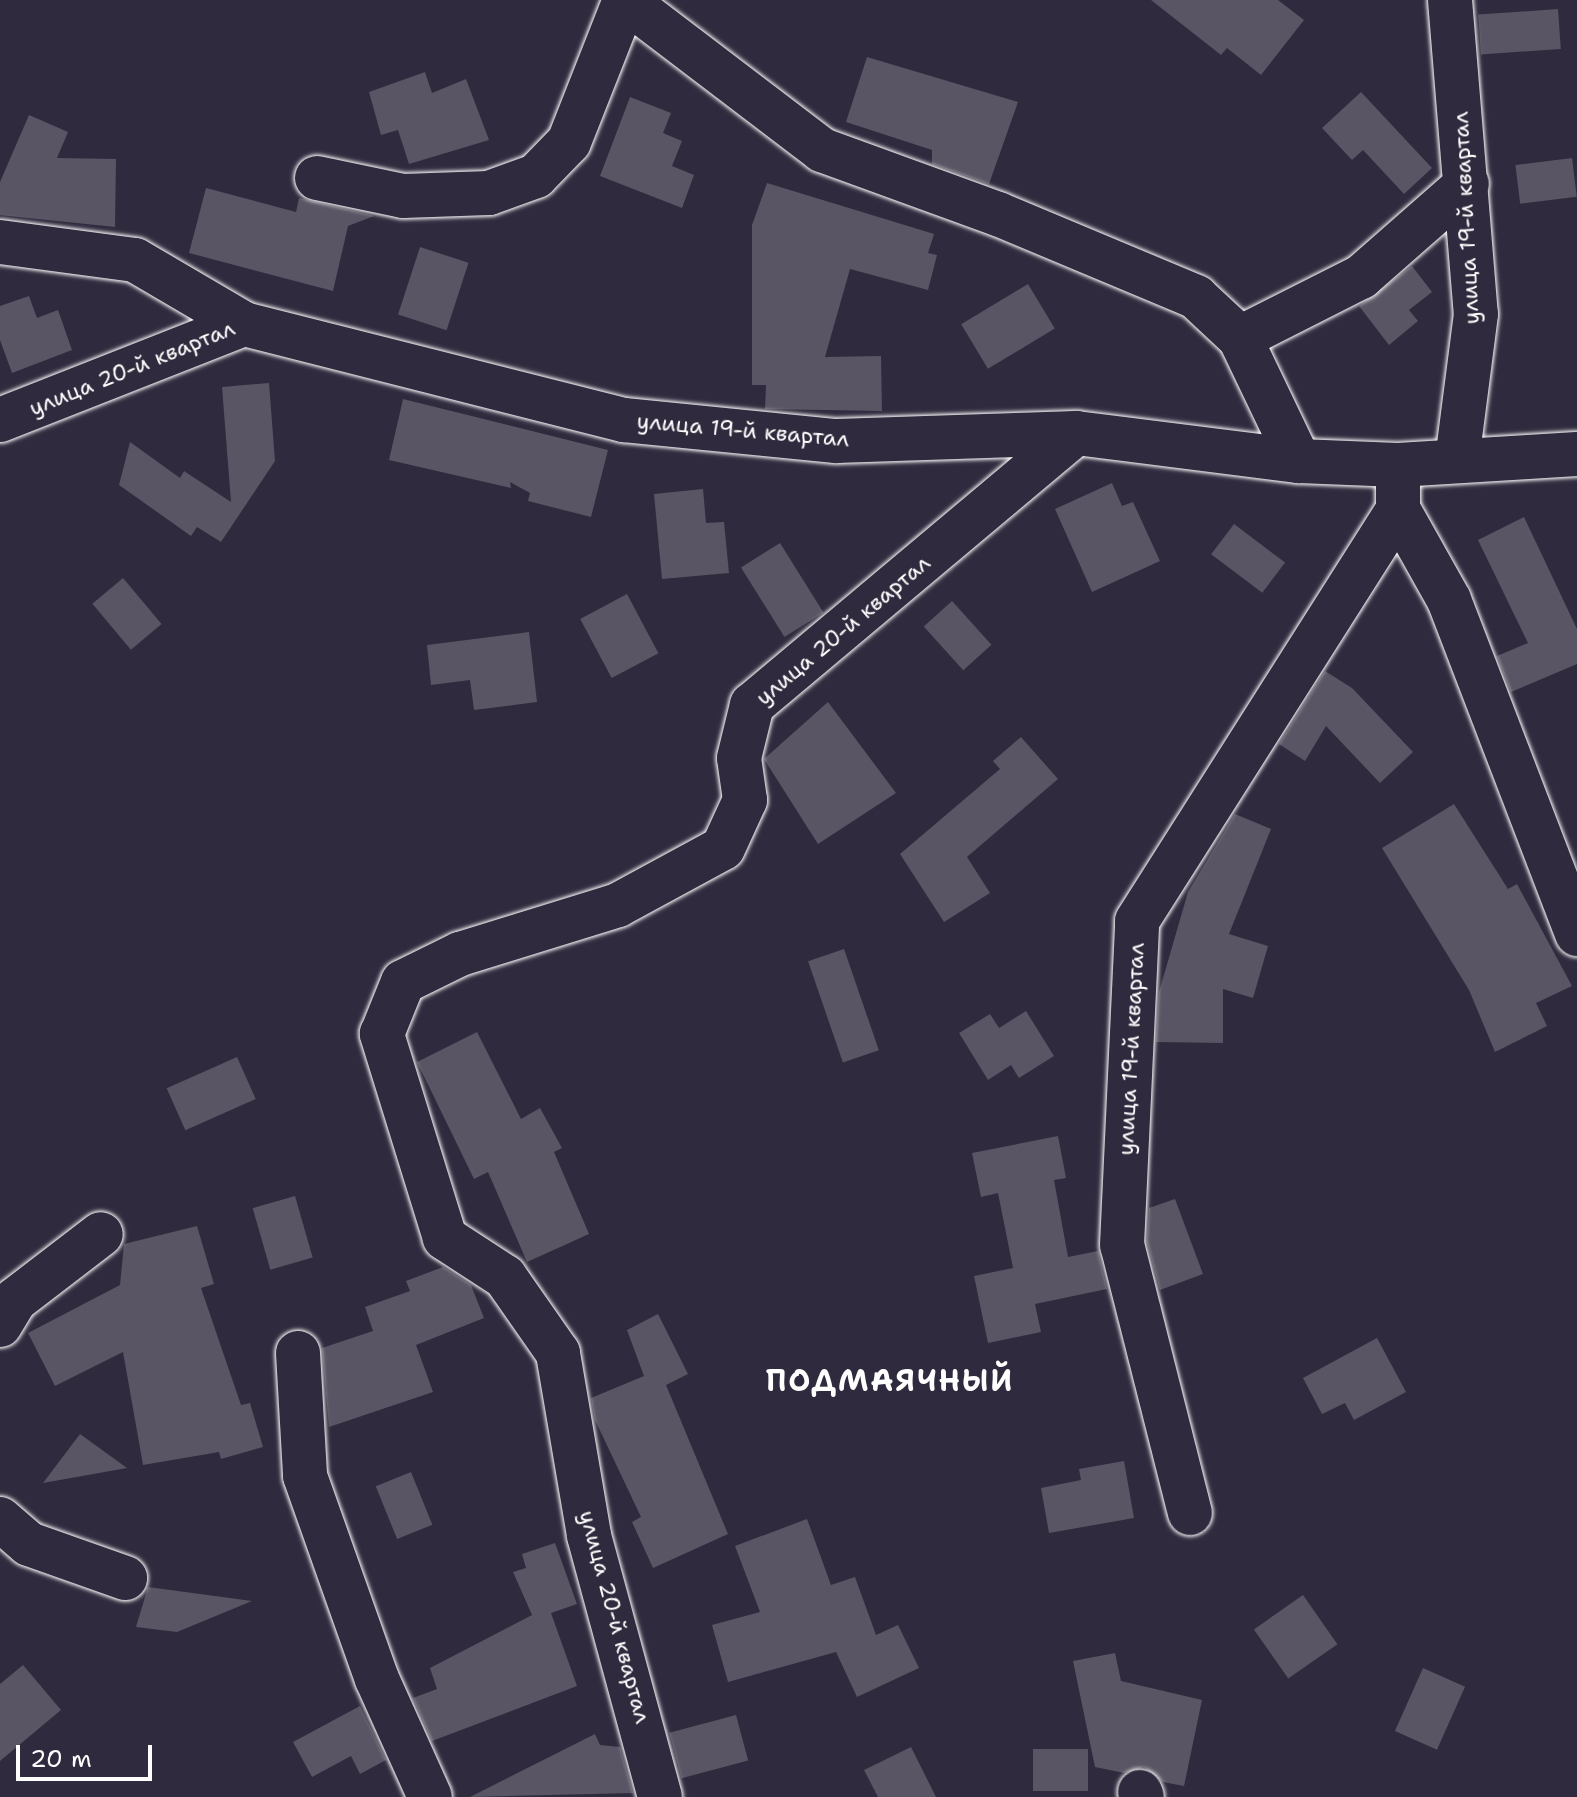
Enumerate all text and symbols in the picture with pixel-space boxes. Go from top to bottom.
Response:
street label: улица 19-й квартал [1447,111,1485,325]
street label: улица 20-й квартал [25,315,239,421]
street label: улица 19-й квартал [636,408,850,452]
street label: улица 20-й квартал [751,549,935,711]
street label: улица 19-й квартал [1112,942,1150,1156]
district label: ПОДМАЯЧНЫЙ [766,1363,1014,1399]
street label: улица 20-й квартал [574,1508,656,1726]
scale bar [20,1729,156,1779]
text: 20 m [30,1743,92,1775]

